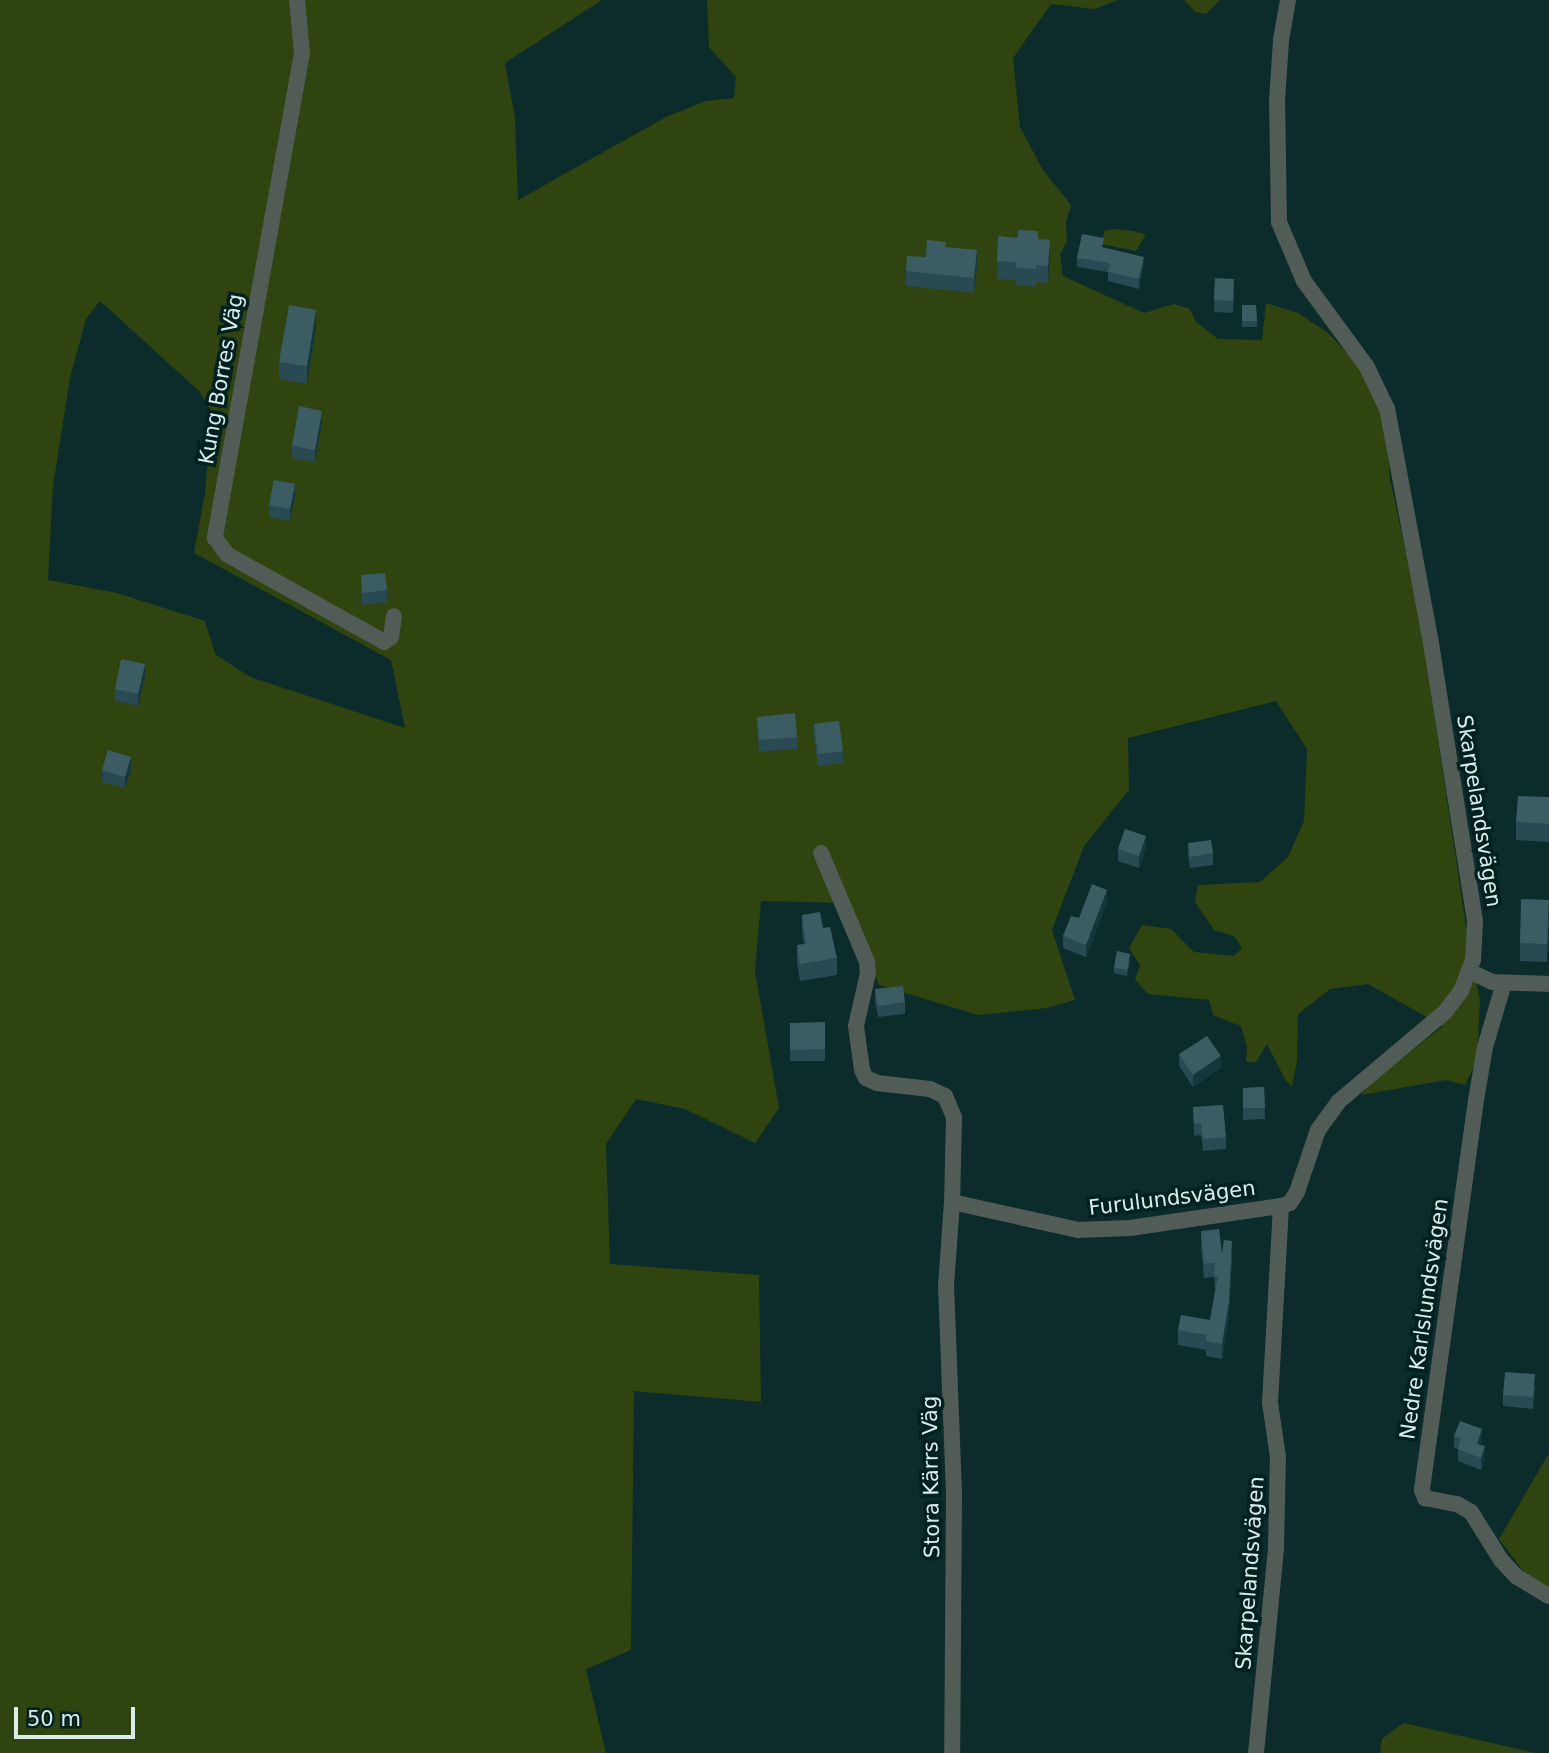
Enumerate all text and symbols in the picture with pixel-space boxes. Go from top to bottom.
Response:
street label: Kung Borres Väg [194,292,248,466]
street label: Skarpelandsvägen [1451,713,1507,909]
street label: Furulundsvägen [1087,1175,1257,1221]
street label: Nedre Karlslundsvägen [1395,1197,1453,1441]
street label: Stora Kärrs Väg [917,1396,945,1558]
street label: Skarpelandsvägen [1231,1475,1269,1671]
scale bar [18,1694,138,1738]
text: 50 m [27,1707,81,1731]

